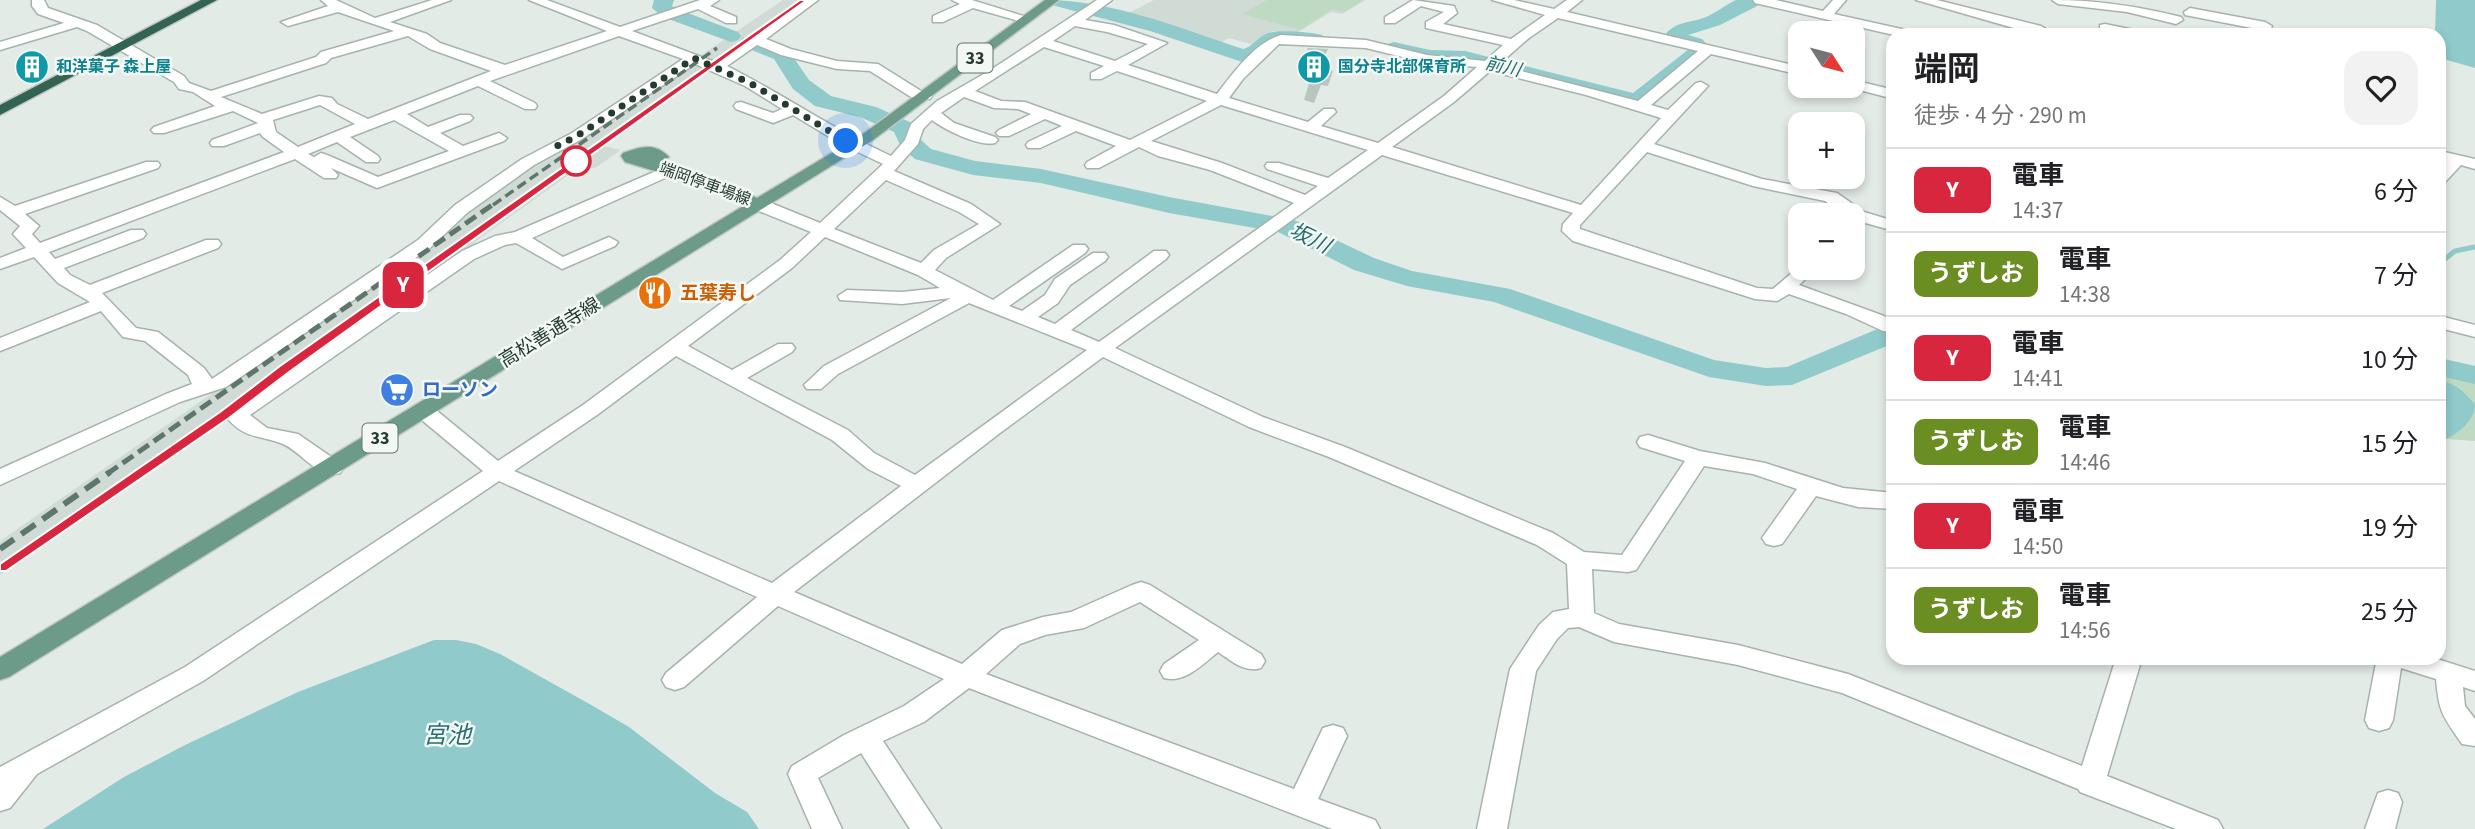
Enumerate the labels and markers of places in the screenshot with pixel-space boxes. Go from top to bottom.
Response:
building icon: 和洋菓子 森上屋 [13,48,51,86]
building icon: 国分寺北部保育所 [1295,48,1333,86]
place label: 和洋菓子 森上屋 [56,56,171,78]
place label: 国分寺北部保育所 [1338,56,1466,78]
unlabelled marker [561,146,591,176]
restaurant icon: 五葉寿し [636,274,674,312]
place label: 五葉寿し [680,280,756,307]
supermarket icon: ローソン [378,371,416,409]
place label: ローソン [422,377,498,404]

